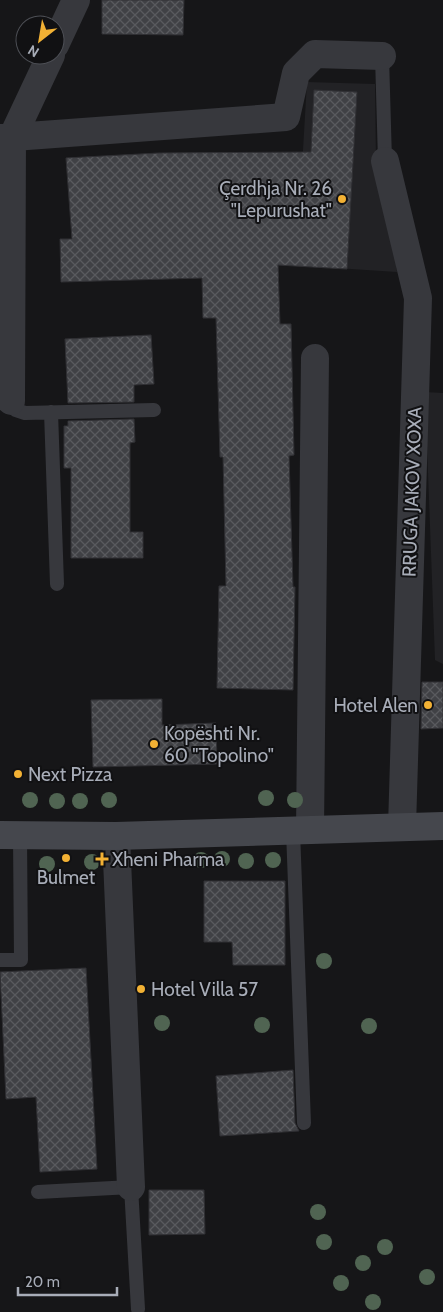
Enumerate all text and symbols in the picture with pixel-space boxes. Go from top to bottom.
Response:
north arrow [15,15,65,65]
text: N [24,41,42,61]
place label: Çerdhja Nr. 26 "Lepurushat" [219,177,332,222]
marker: Çerdhja Nr. 26 "Lepurushat" [336,193,348,205]
street label: RRUGA JAKOV XOXA [398,406,426,578]
place label: Hotel Alen [333,694,418,717]
marker: Hotel Alen [422,699,434,711]
place label: Kopështi Nr. 60 "Topolino" [164,722,274,767]
marker: Kopështi Nr. 60 "Topolino" [148,738,160,750]
place label: Next Pizza [28,763,112,786]
marker: Next Pizza [12,768,24,780]
place label: Xheni Pharma [112,848,224,871]
marker: Bulmet [60,852,72,864]
marker: Xheni Pharma [96,853,108,865]
place label: Bulmet [37,866,96,889]
place label: Hotel Villa 57 [151,978,258,1001]
marker: Hotel Villa 57 [135,983,147,995]
scale bar [18,1264,116,1296]
text: 20 m [25,1273,60,1291]

